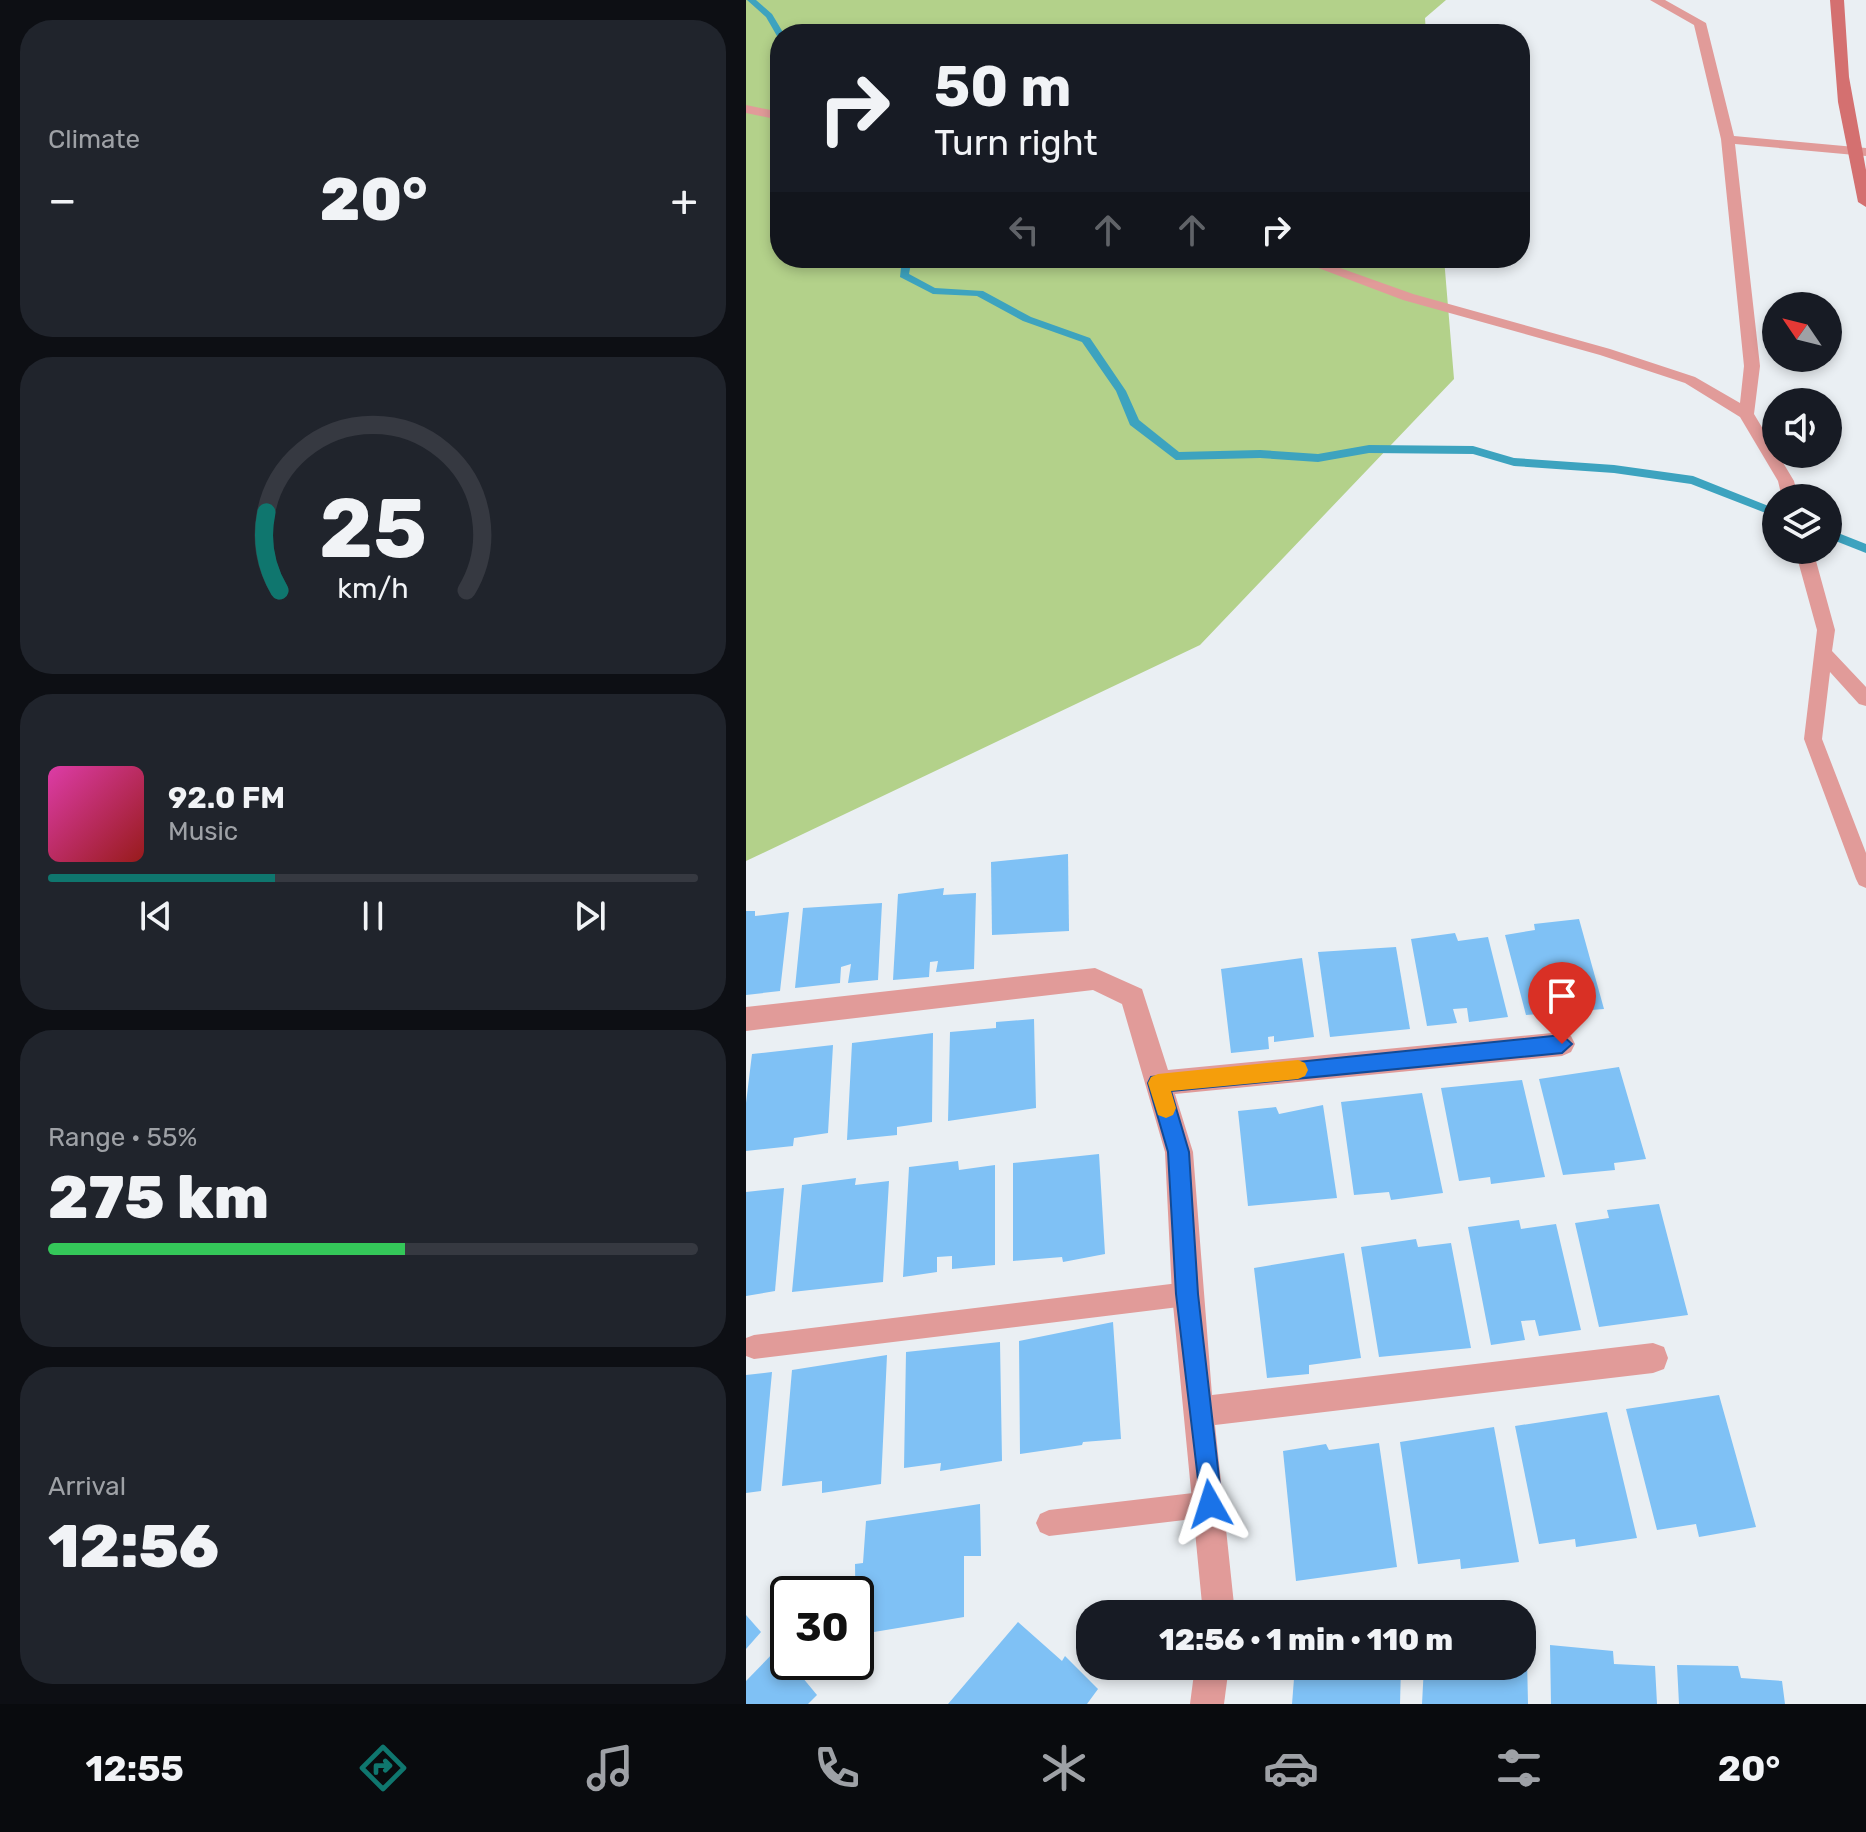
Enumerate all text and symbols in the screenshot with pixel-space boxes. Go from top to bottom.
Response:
text: 50 m [934,54,1071,120]
icon: right [802,56,906,160]
text: Turn right [934,121,1098,164]
text: Climate [48,124,140,155]
text: 20° [320,164,427,235]
text: − [48,174,77,226]
text: + [671,174,698,226]
icon: left [1002,208,1046,252]
icon: ahead [1086,208,1130,252]
icon: ahead [1170,208,1214,252]
icon: right [1254,208,1298,252]
north arrow [1762,292,1842,372]
map controls [1762,292,1842,564]
button: sound [1762,388,1842,468]
text: 25 [319,479,427,578]
button: layers [1762,484,1842,564]
text: km/h [337,571,409,605]
text: 92.0 FM [168,780,285,816]
text: Music [168,816,238,847]
icon: previous [134,894,178,938]
icon: pause [351,894,395,938]
icon: next [568,894,612,938]
pin [1528,962,1596,1044]
icon: arrive [1540,974,1584,1018]
text: Range · 55% [48,1122,197,1153]
text: 275 km [48,1162,269,1233]
position arrow [1168,1462,1252,1546]
text: Arrival [48,1471,126,1502]
text: 12:56 [48,1511,219,1582]
speed limit sign: 30 [770,1576,874,1680]
text: 12:56 · 1 min · 110 m [1159,1622,1453,1658]
icon: directions [355,1740,411,1796]
icon: music [582,1740,638,1796]
icon: phone [809,1740,865,1796]
icon: climate [1036,1740,1092,1796]
icon: car [1263,1740,1319,1796]
icon: filters [1491,1740,1547,1796]
text: 12:55 [86,1747,184,1790]
text: 20° [1718,1747,1780,1790]

